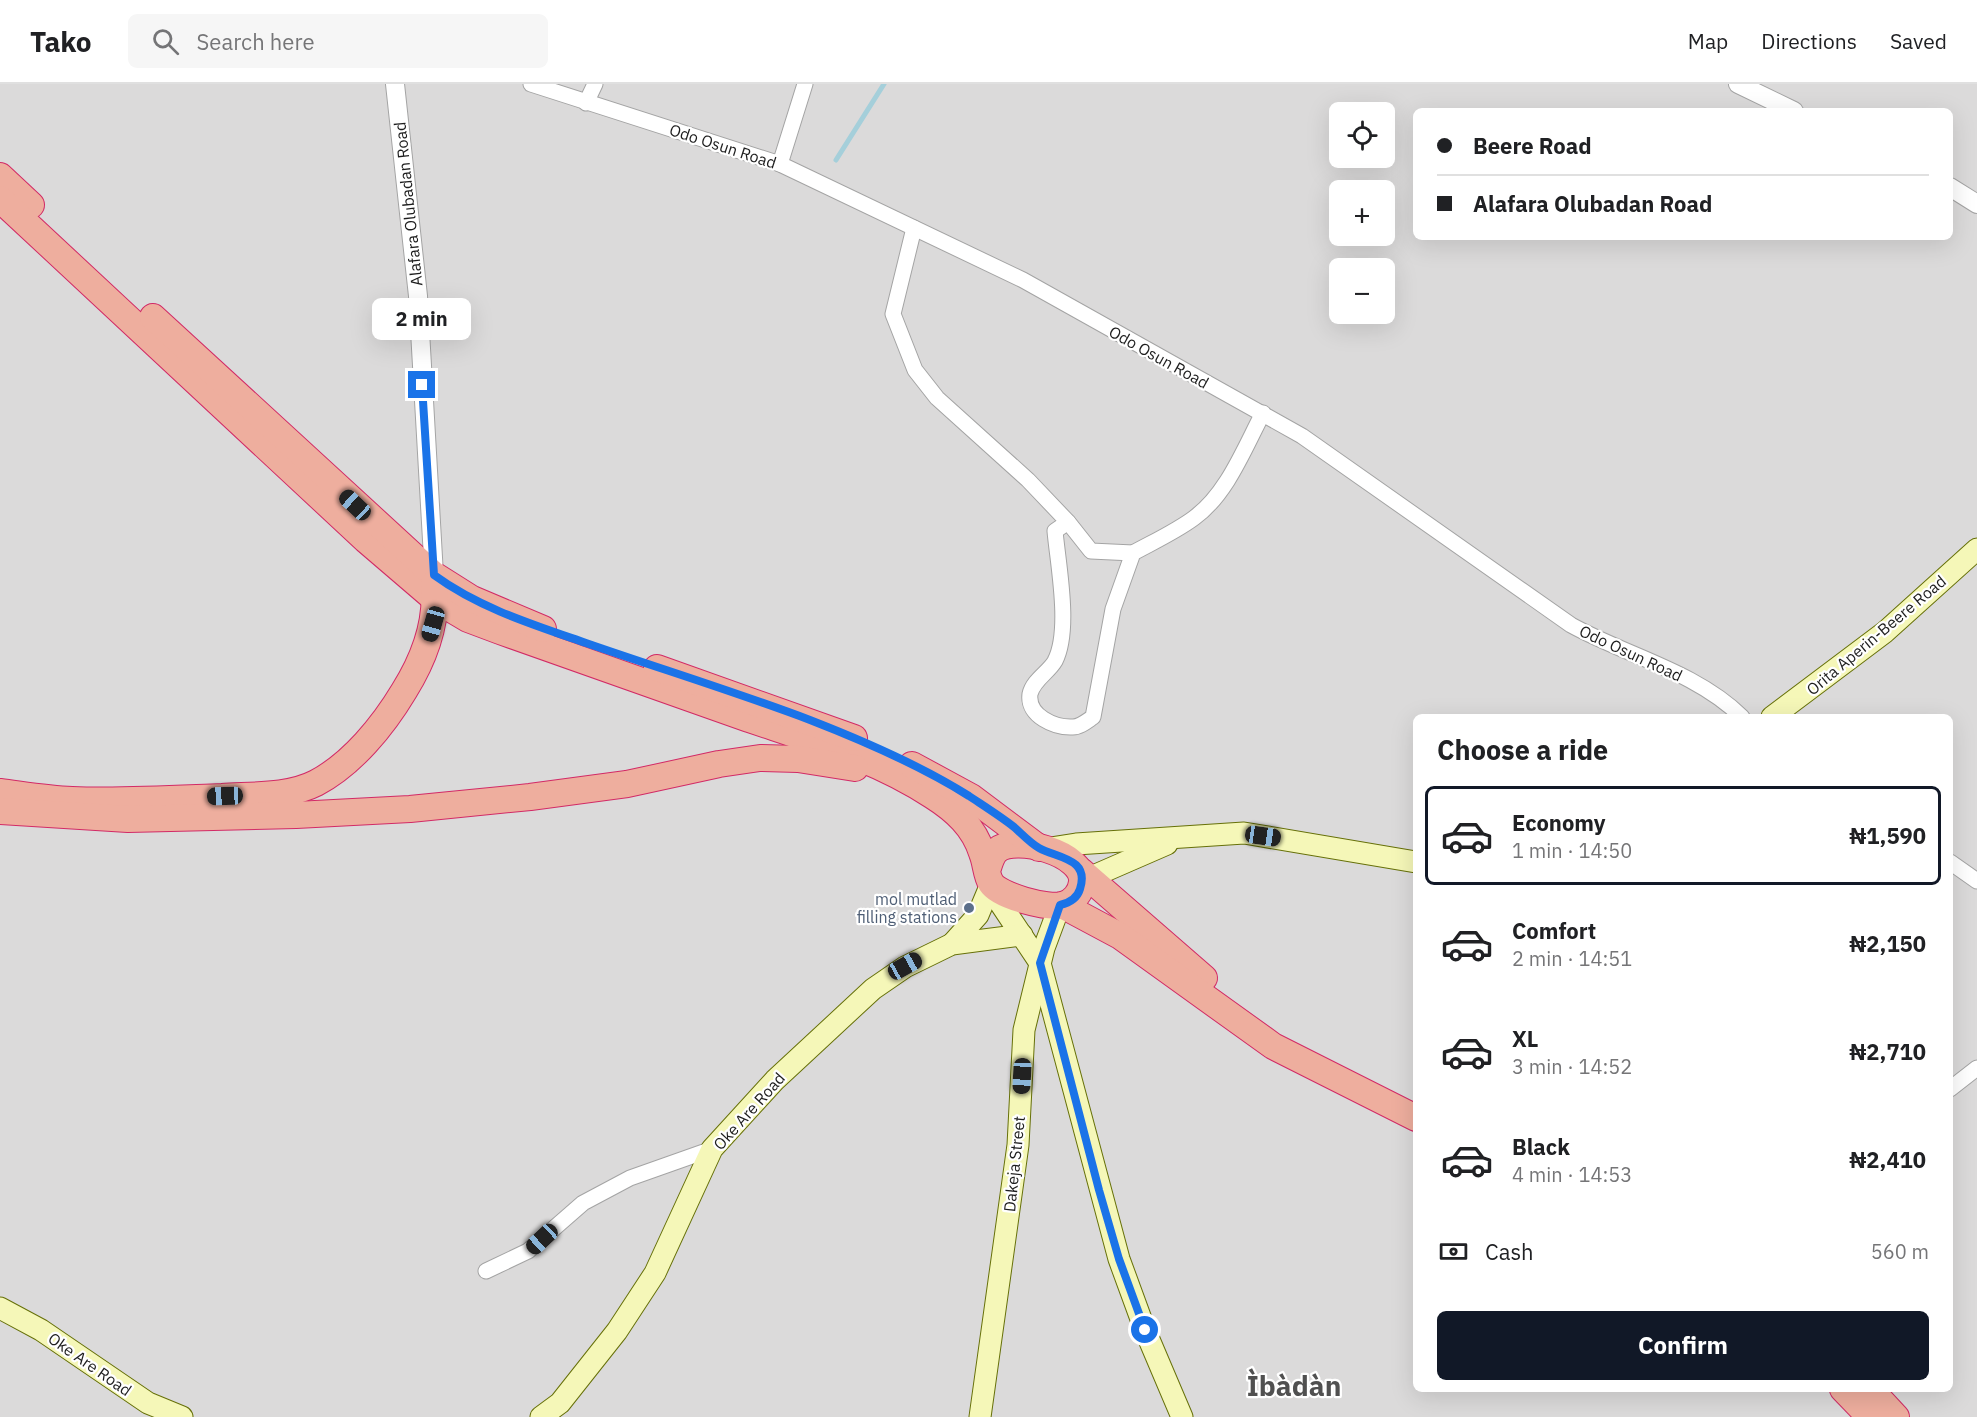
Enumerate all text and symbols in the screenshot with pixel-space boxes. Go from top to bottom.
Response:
search box [128,14,548,68]
text: Tako [30,23,92,60]
icon: search [149,25,182,58]
text: Search here [197,27,314,56]
text: Map [1688,27,1728,55]
text: Directions [1761,27,1857,55]
text: Saved [1890,27,1947,55]
map controls [1329,102,1395,324]
button: locate [1329,102,1395,168]
street label: Odo Osun Road [667,119,779,173]
street label: Alafara Olubadan Road [389,121,427,287]
text: Beere Road [1473,131,1592,160]
button: + [1329,180,1395,246]
text: Alafara Olubadan Road [1473,189,1712,218]
button: − [1329,258,1395,324]
callout: 2 min [372,298,472,340]
text: 2 min [395,305,448,332]
street label: Odo Osun Road [1106,321,1212,393]
route end [408,371,435,398]
car [336,486,374,524]
street label: Orita Aperin-Beere Road [1802,571,1950,699]
car [419,604,447,644]
street label: Odo Osun Road [1576,620,1686,686]
text: Choose a ride [1437,732,1608,767]
car [207,786,243,806]
text: Economy [1512,808,1606,837]
icon: car [1440,809,1494,863]
text: ₦1,590 [1849,821,1926,850]
car [1244,825,1282,847]
text: 1 min · 14:50 [1512,837,1632,864]
place label: mol mutlad filling stations [857,889,957,927]
marker: mol mutlad filling stations [962,901,976,915]
text: Comfort [1512,916,1596,945]
icon: car [1440,917,1494,971]
text: ₦2,150 [1849,929,1926,958]
text: 2 min · 14:51 [1512,945,1632,972]
car [885,949,925,983]
text: XL [1512,1024,1538,1053]
icon: car [1440,1025,1494,1079]
text: ₦2,710 [1849,1037,1926,1066]
text: 3 min · 14:52 [1512,1053,1632,1080]
car [1012,1058,1032,1094]
street label: Oke Are Road [709,1068,789,1154]
street label: Dakeja Street [999,1115,1029,1213]
text: Black [1512,1132,1570,1161]
icon: car [1440,1133,1494,1187]
text: ₦2,410 [1849,1145,1926,1174]
text: 4 min · 14:53 [1512,1161,1632,1188]
car [523,1220,561,1258]
icon: cash [1437,1235,1470,1268]
text: Cash [1485,1237,1534,1266]
text: 560 m [1871,1238,1929,1265]
button: Confirm [1437,1311,1929,1380]
route start [1131,1316,1158,1343]
street label: Oke Are Road [44,1328,136,1400]
district label: Ìbàdàn [1247,1367,1341,1404]

